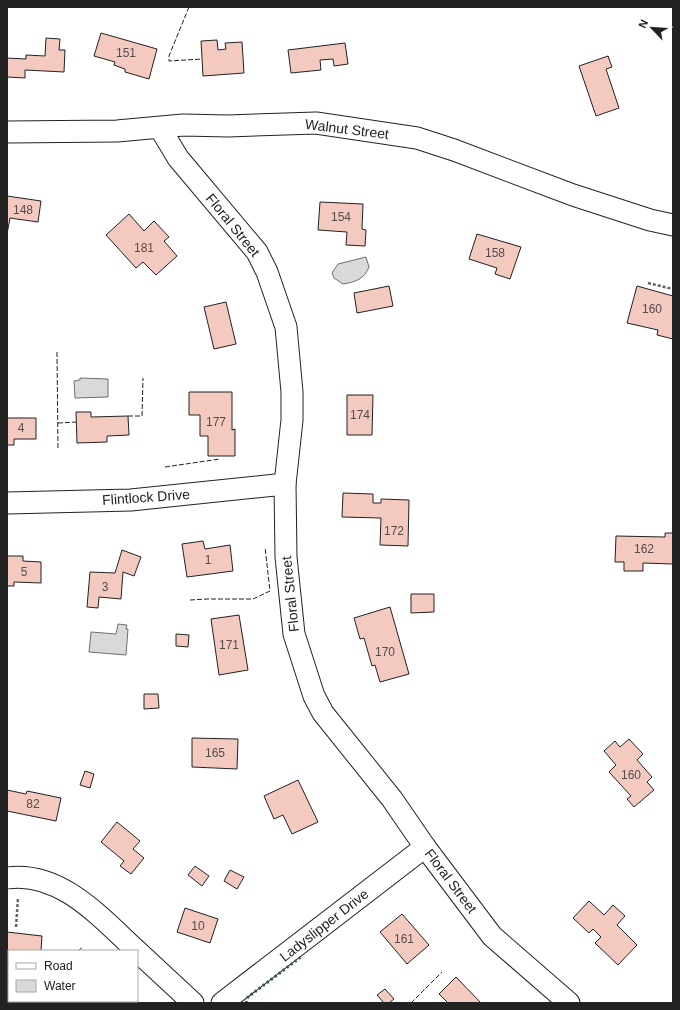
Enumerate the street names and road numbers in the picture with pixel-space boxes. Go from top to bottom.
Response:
street label: Walnut Street [304,116,390,142]
street label: Floral Street [203,190,263,260]
street label: Flintlock Drive [102,486,191,508]
street label: Floral Street [278,555,302,633]
street label: Floral Street [422,846,480,916]
street label: Ladyslipper Drive [276,885,372,965]

